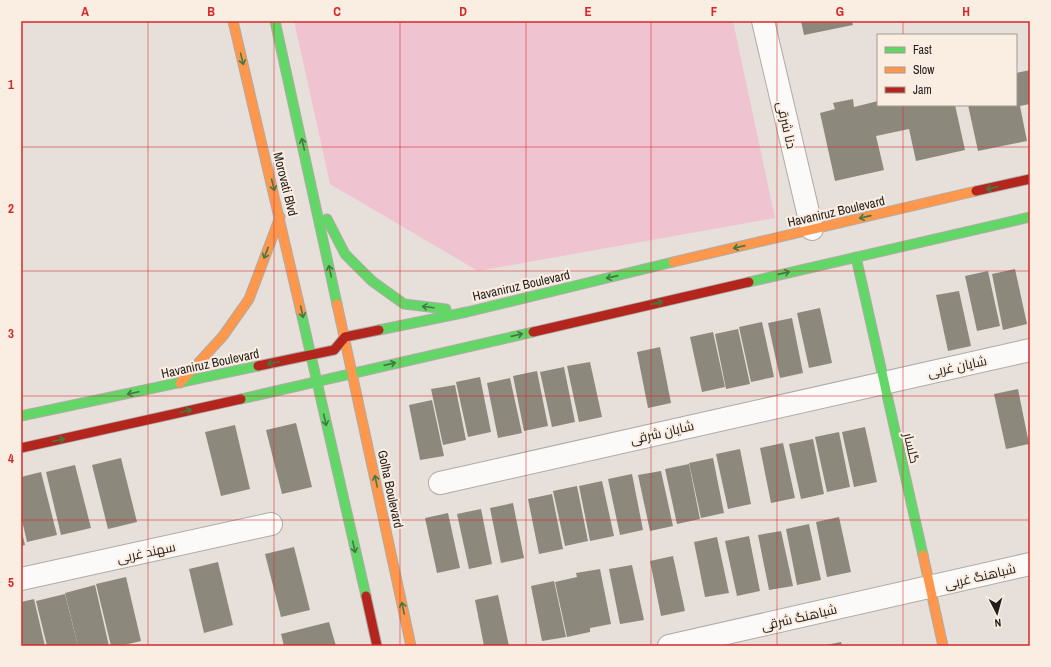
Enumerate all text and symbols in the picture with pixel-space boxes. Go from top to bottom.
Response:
text: A [81,3,89,20]
text: B [207,3,215,20]
text: C [333,3,341,20]
text: D [459,3,467,20]
text: E [584,3,592,20]
text: F [711,3,718,20]
text: G [836,3,844,20]
text: H [962,3,970,20]
legend [877,34,1017,106]
text: Fast [913,42,932,58]
one-way arrow [239,52,246,65]
text: Slow [913,62,935,78]
text: 1 [8,76,14,93]
text: Jam [913,82,932,98]
street label: دنا شرقی [773,100,800,150]
one-way arrow [298,138,306,151]
street label: Morovati Blvd [269,150,302,218]
one-way arrow [269,178,277,191]
one-way arrow [986,185,999,193]
street label: Havaniruz Boulevard [786,192,887,231]
text: 2 [8,200,14,217]
one-way arrow [859,214,872,221]
one-way arrow [732,243,745,251]
one-way arrow [262,247,270,259]
one-way arrow [326,265,334,278]
street label: Havaniruz Boulevard [471,266,572,305]
one-way arrow [777,269,790,277]
one-way arrow [606,274,619,281]
one-way arrow [650,298,663,306]
one-way arrow [422,303,435,311]
one-way arrow [298,305,306,318]
text: 3 [8,325,14,342]
one-way arrow [510,331,523,339]
street label: Havaniruz Boulevard [160,345,261,382]
street label: شایان غربی [926,352,988,381]
one-way arrow [267,359,280,367]
one-way arrow [383,360,396,368]
one-way arrow [126,389,139,397]
one-way arrow [179,407,192,415]
one-way arrow [322,414,330,427]
street label: شایان شرقی [629,417,696,448]
street label: گلسار [899,430,923,465]
one-way arrow [52,435,65,443]
street label: Golha Boulevard [374,449,407,530]
text: 4 [8,450,14,467]
one-way arrow [371,475,379,488]
street label: سهند غربی [115,538,177,567]
one-way arrow [351,540,359,553]
street label: شباهنگ غربی [943,560,1017,593]
text: 5 [8,574,14,591]
north arrow [977,593,1017,633]
street label: شباهنگ شرقی [759,601,839,634]
one-way arrow [399,602,407,615]
text: N [994,616,1002,630]

